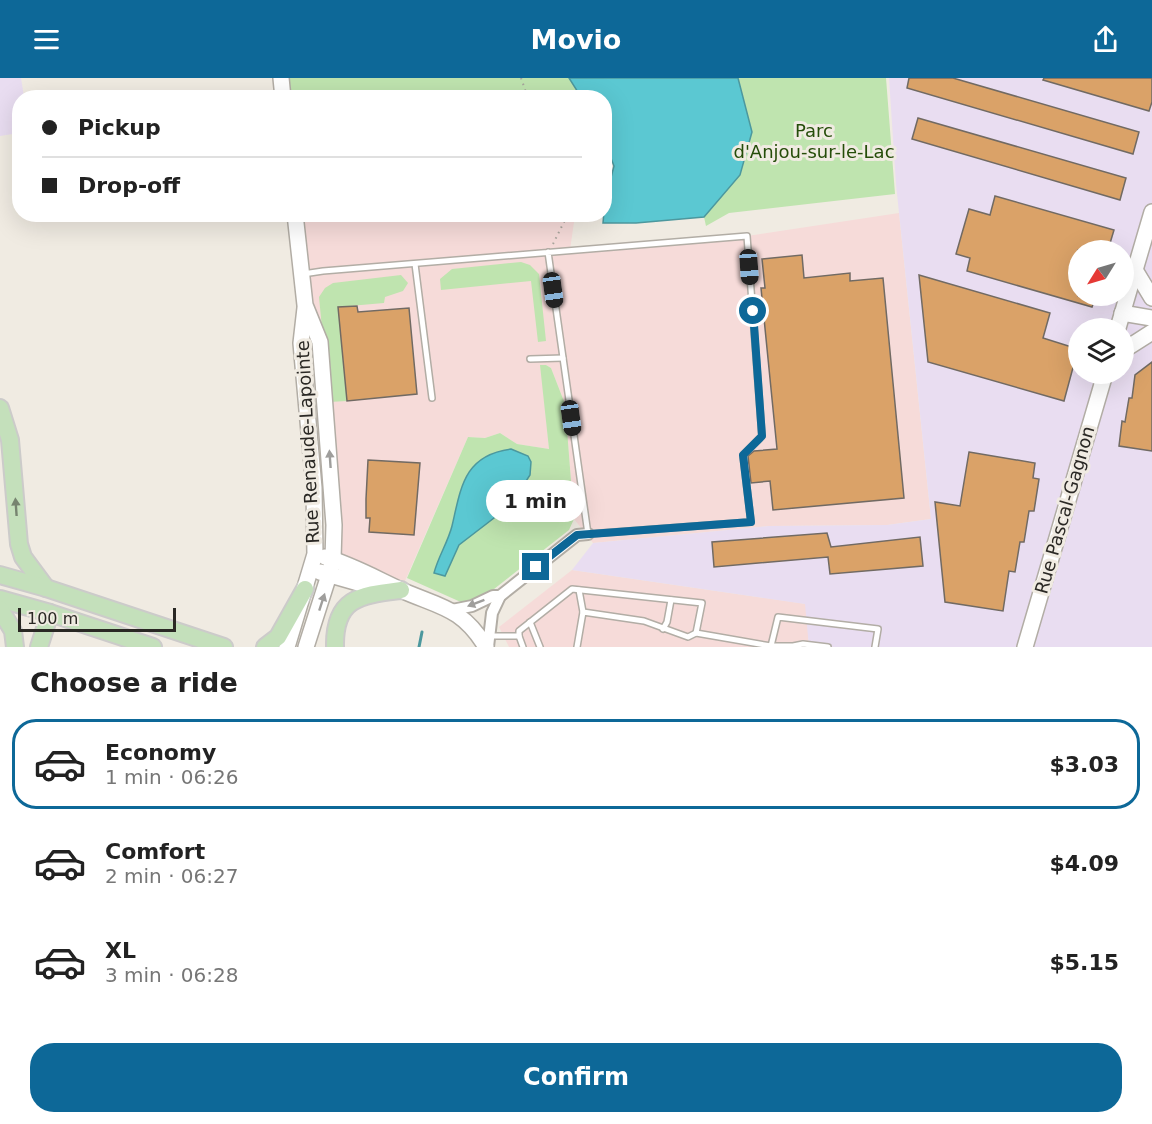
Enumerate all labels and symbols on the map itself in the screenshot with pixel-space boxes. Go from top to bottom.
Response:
park label: Parc d'Anjou-sur-le-Lac [733,120,895,162]
north arrow [1068,240,1134,306]
car [739,248,759,286]
car [542,271,564,309]
route start [739,297,766,324]
street label: Rue Renaude-Lapointe [292,340,323,544]
car [560,399,582,437]
street label: Rue Pascal-Gagnon [1030,423,1099,596]
one-way arrow [325,449,334,468]
callout: 1 min [486,480,586,522]
one-way arrow [11,497,21,516]
route end [522,553,549,580]
one-way arrow [317,593,327,611]
one-way arrow [467,599,485,609]
scale bar [18,605,176,632]

